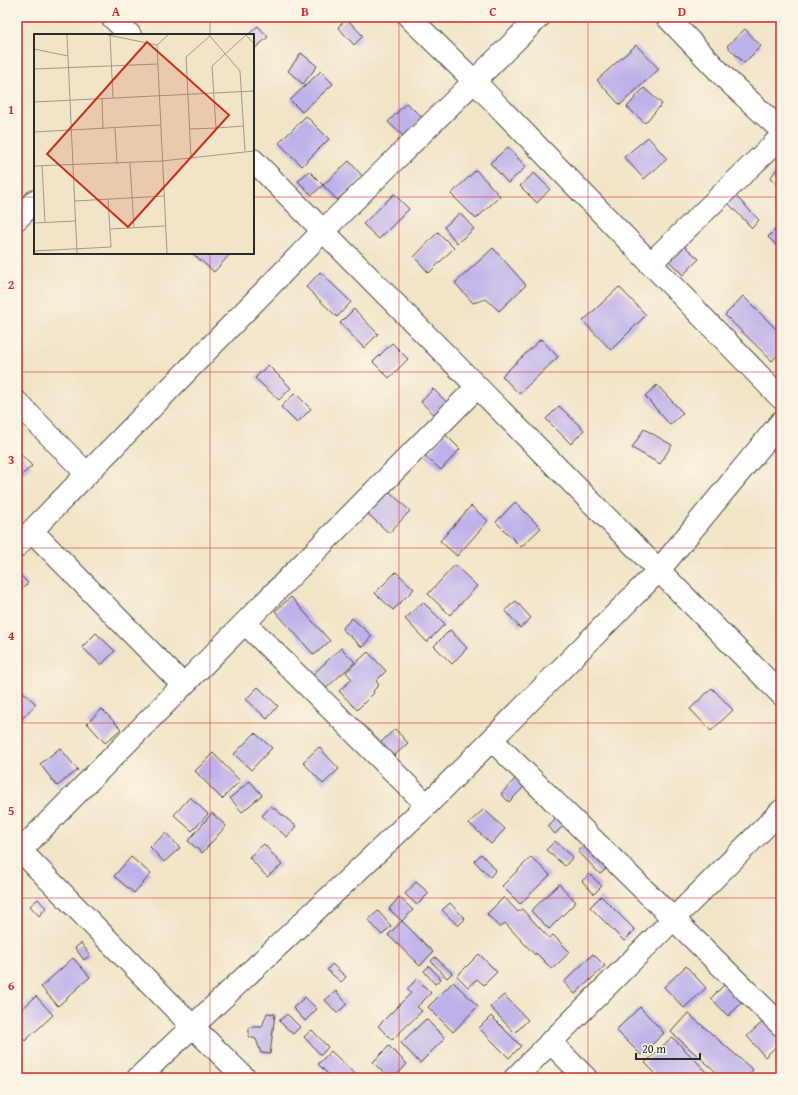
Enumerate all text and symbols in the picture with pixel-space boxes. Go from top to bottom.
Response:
text: A [112,2,121,21]
text: B [301,2,309,21]
text: C [489,2,497,21]
text: D [678,2,686,21]
inset map [34,34,254,254]
text: 1 [8,100,14,119]
text: 2 [8,275,15,294]
text: 3 [8,450,14,469]
text: 4 [8,626,15,645]
text: 5 [8,801,15,820]
text: 6 [8,976,15,995]
scale bar [636,1035,700,1061]
text: 20 m [642,1040,666,1057]

